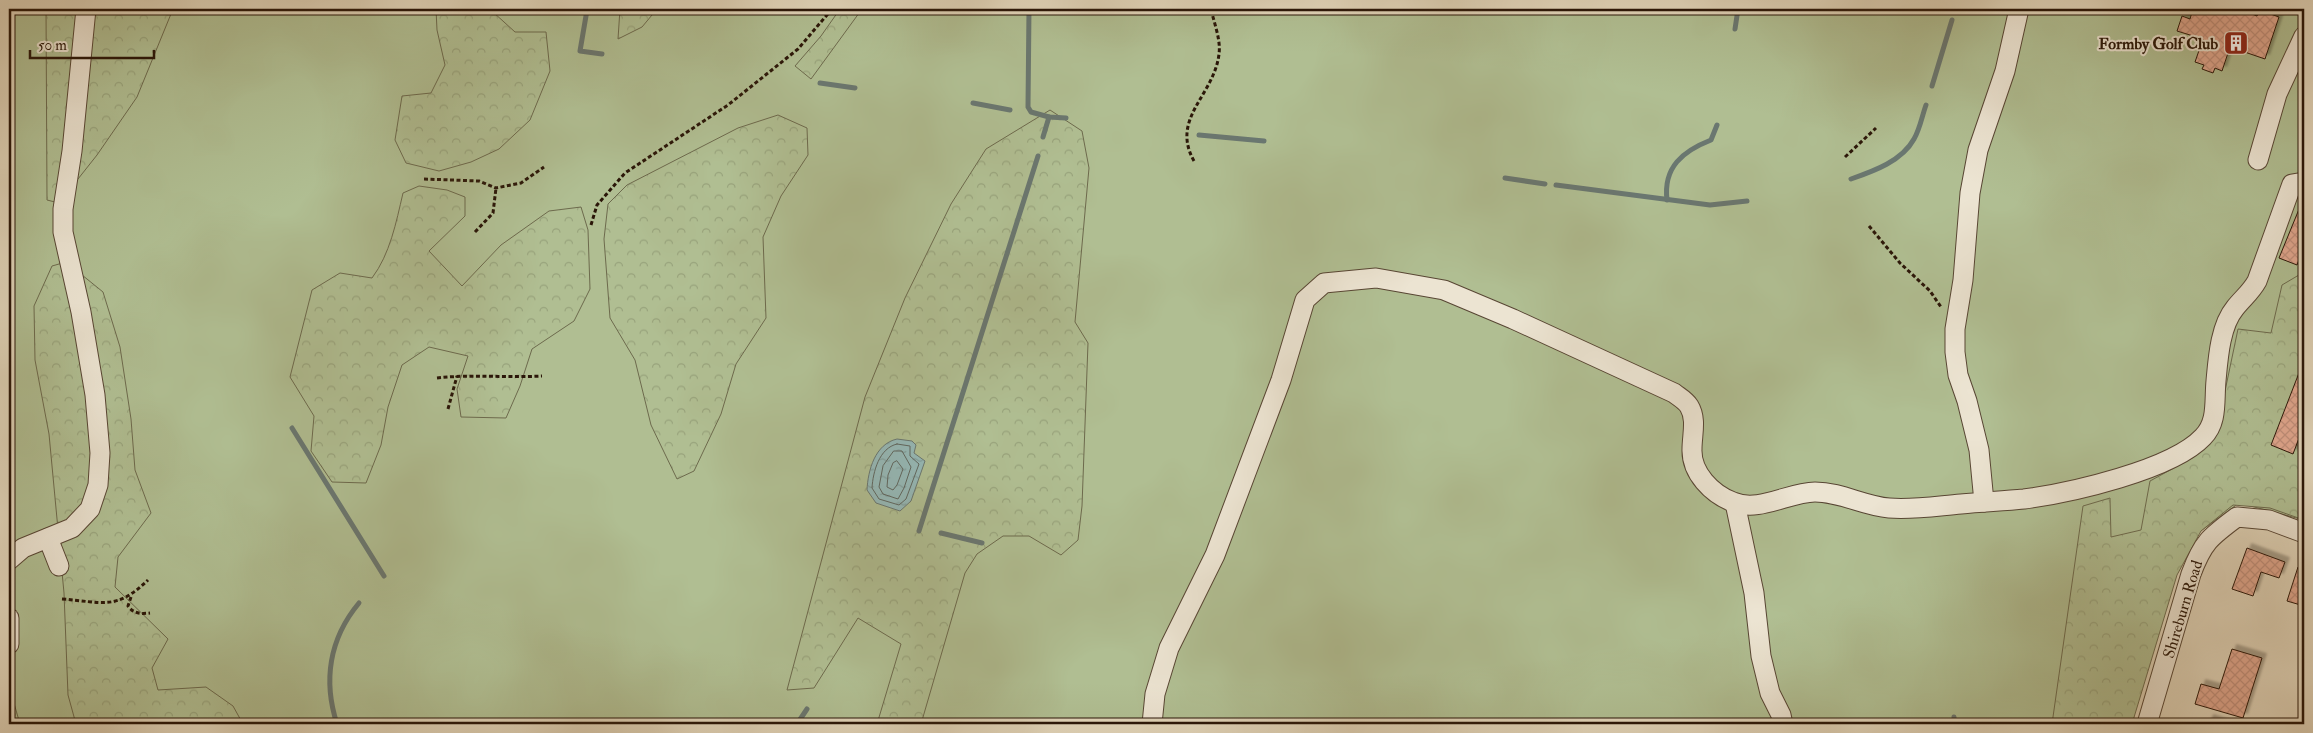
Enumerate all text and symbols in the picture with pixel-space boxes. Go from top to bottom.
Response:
scale bar [30,28,154,60]
building icon: Formby Golf Club [2223,30,2249,56]
place label: Formby Golf Club [2099,34,2218,55]
text: 50 m [38,36,67,55]
street label: Shireburn Road [2159,558,2207,661]

